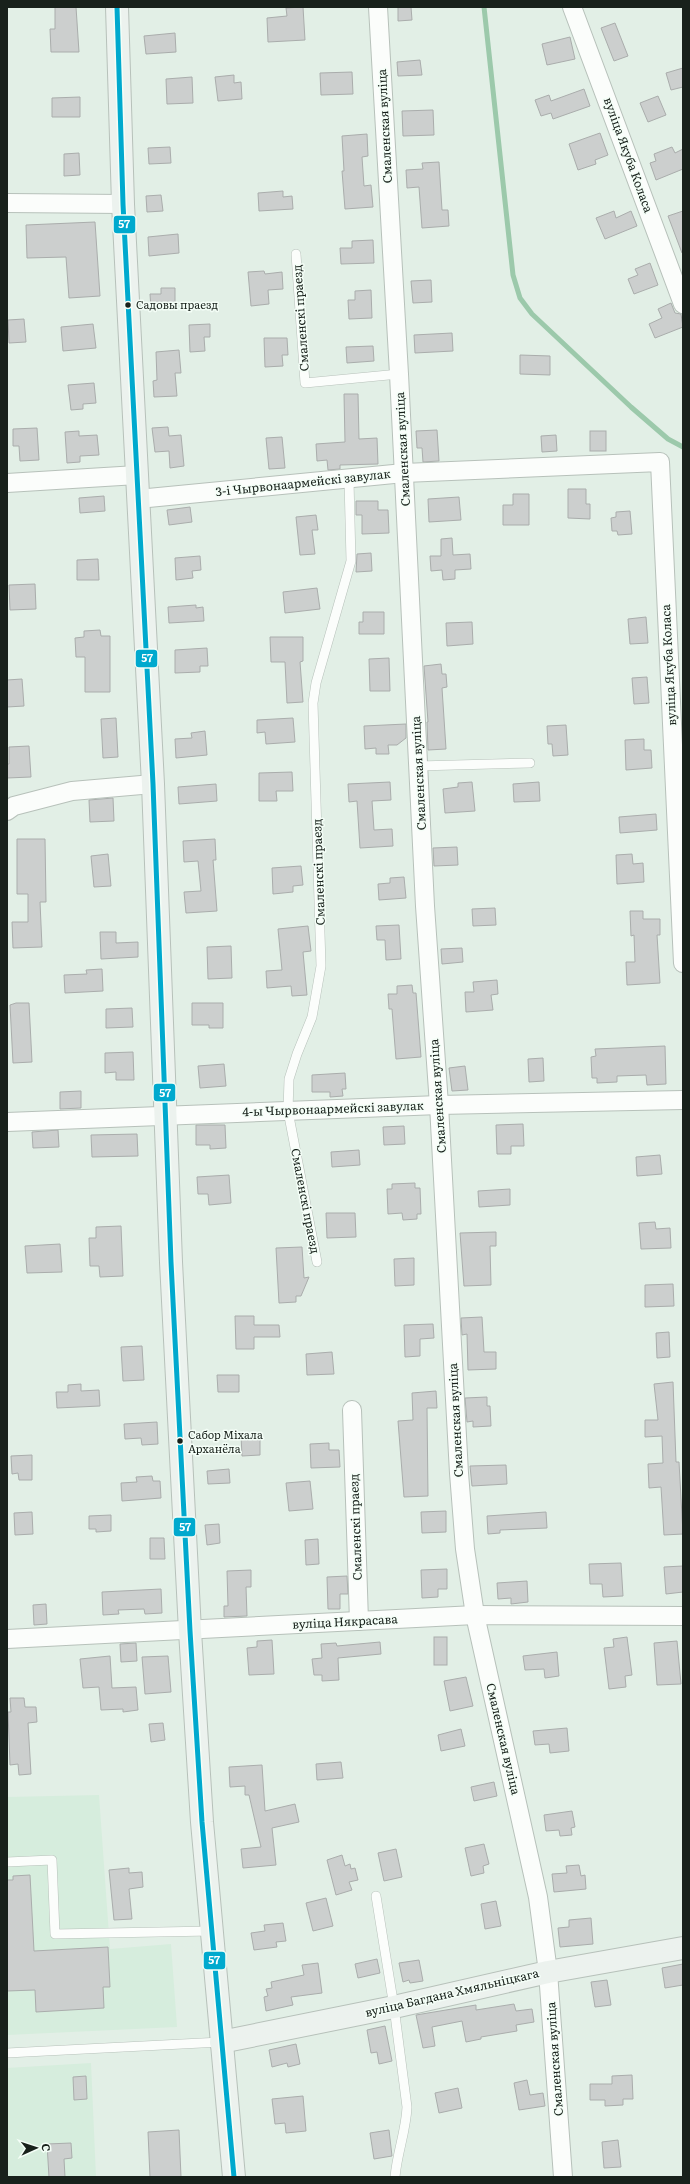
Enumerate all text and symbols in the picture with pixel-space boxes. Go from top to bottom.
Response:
street label: Смаленская вуліца [372,68,396,184]
street label: вуліца Якуба Коласа [600,94,658,215]
line badge: 57 [113,215,136,234]
text: 57 [118,215,130,231]
street label: Смаленскі праезд [287,264,313,372]
place label: Садовы праезд [136,296,218,312]
marker: Садовы праезд [123,300,133,310]
street label: Смаленская вуліца [390,391,414,507]
street label: 3-і Чырвонаармейскі завулак [215,464,391,500]
street label: вуліца Якуба Коласа [656,603,680,726]
line badge: 57 [135,649,158,668]
text: 57 [141,649,153,665]
street label: Смаленская вуліца [406,715,430,831]
street label: Смаленскі праезд [307,818,329,926]
street label: Смаленская вуліца [424,1038,450,1154]
line badge: 57 [153,1083,176,1102]
text: 57 [159,1084,171,1100]
street label: 4-ы Чырвонаармейскі завулак [242,1096,424,1120]
street label: Смаленскі праезд [287,1147,325,1255]
street label: Смаленская вуліца [443,1362,467,1478]
place label: Сабор Міхала Арханёла [188,1426,263,1456]
marker: Сабор Міхала Арханёла [175,1436,185,1446]
street label: Смаленскі праезд [344,1473,366,1581]
line badge: 57 [173,1517,196,1537]
text: 57 [179,1518,191,1534]
street label: вуліца Някрасава [292,1609,399,1633]
street label: Смаленская вуліца [482,1681,526,1797]
line badge: 57 [203,1951,226,1970]
text: 57 [208,1951,220,1967]
street label: вуліца Багдана Хмяльніцкага [363,1963,541,2021]
street label: Смаленская вуліца [541,2001,567,2117]
north arrow [16,2128,56,2168]
text: С [39,2143,55,2152]

